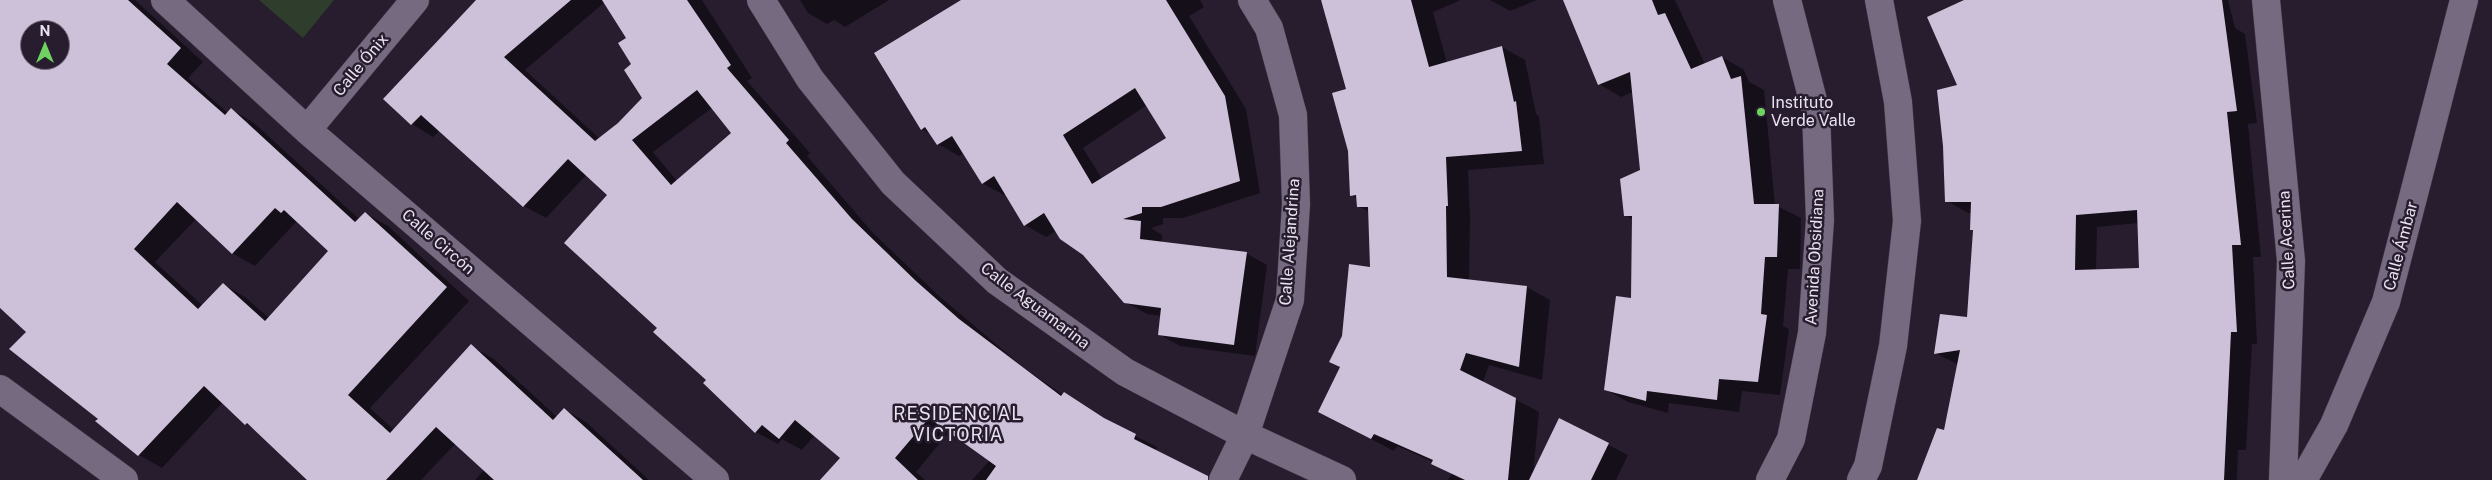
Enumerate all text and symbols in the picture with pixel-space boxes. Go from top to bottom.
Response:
north arrow [20,20,70,70]
text: N [40,23,50,39]
street label: Calle Ónix [329,30,393,100]
place label: Instituto Verde Valle [1771,93,1856,131]
marker: Instituto Verde Valle [1755,106,1767,118]
street label: Calle Alejandrina [1276,178,1304,306]
street label: Avenida Obsidiana [1802,188,1828,326]
street label: Calle Acerina [2275,190,2299,290]
street label: Calle Ámbar [2380,199,2422,293]
street label: Calle Circón [398,205,478,279]
street label: Calle Aguamarina [977,259,1093,353]
district label: RESIDENCIAL VICTORIA [892,403,1024,446]

